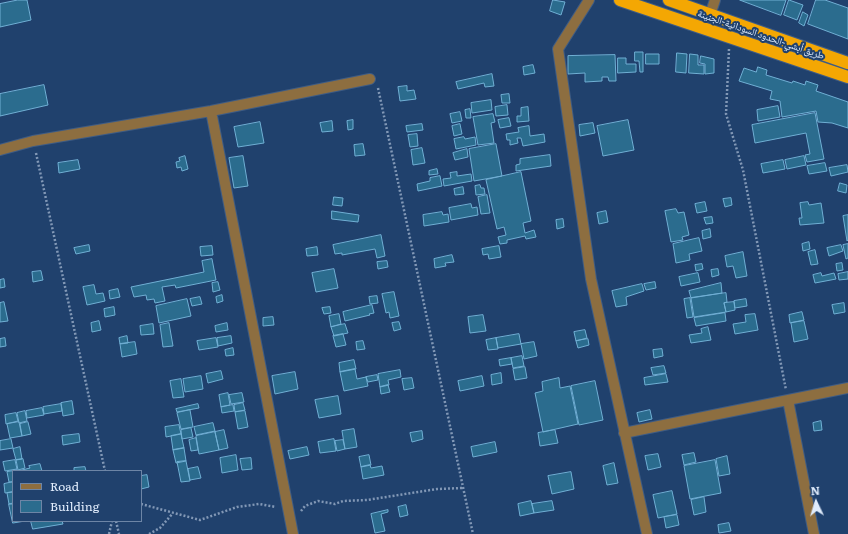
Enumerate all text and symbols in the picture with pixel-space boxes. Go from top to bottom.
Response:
street label: طريق أبشي-الحدود السودانية-الجنينة [696,8,826,62]
legend [12,470,142,522]
text: Road [50,477,79,495]
north arrow [796,482,836,522]
text: N [810,482,820,498]
text: Building [50,497,99,515]

